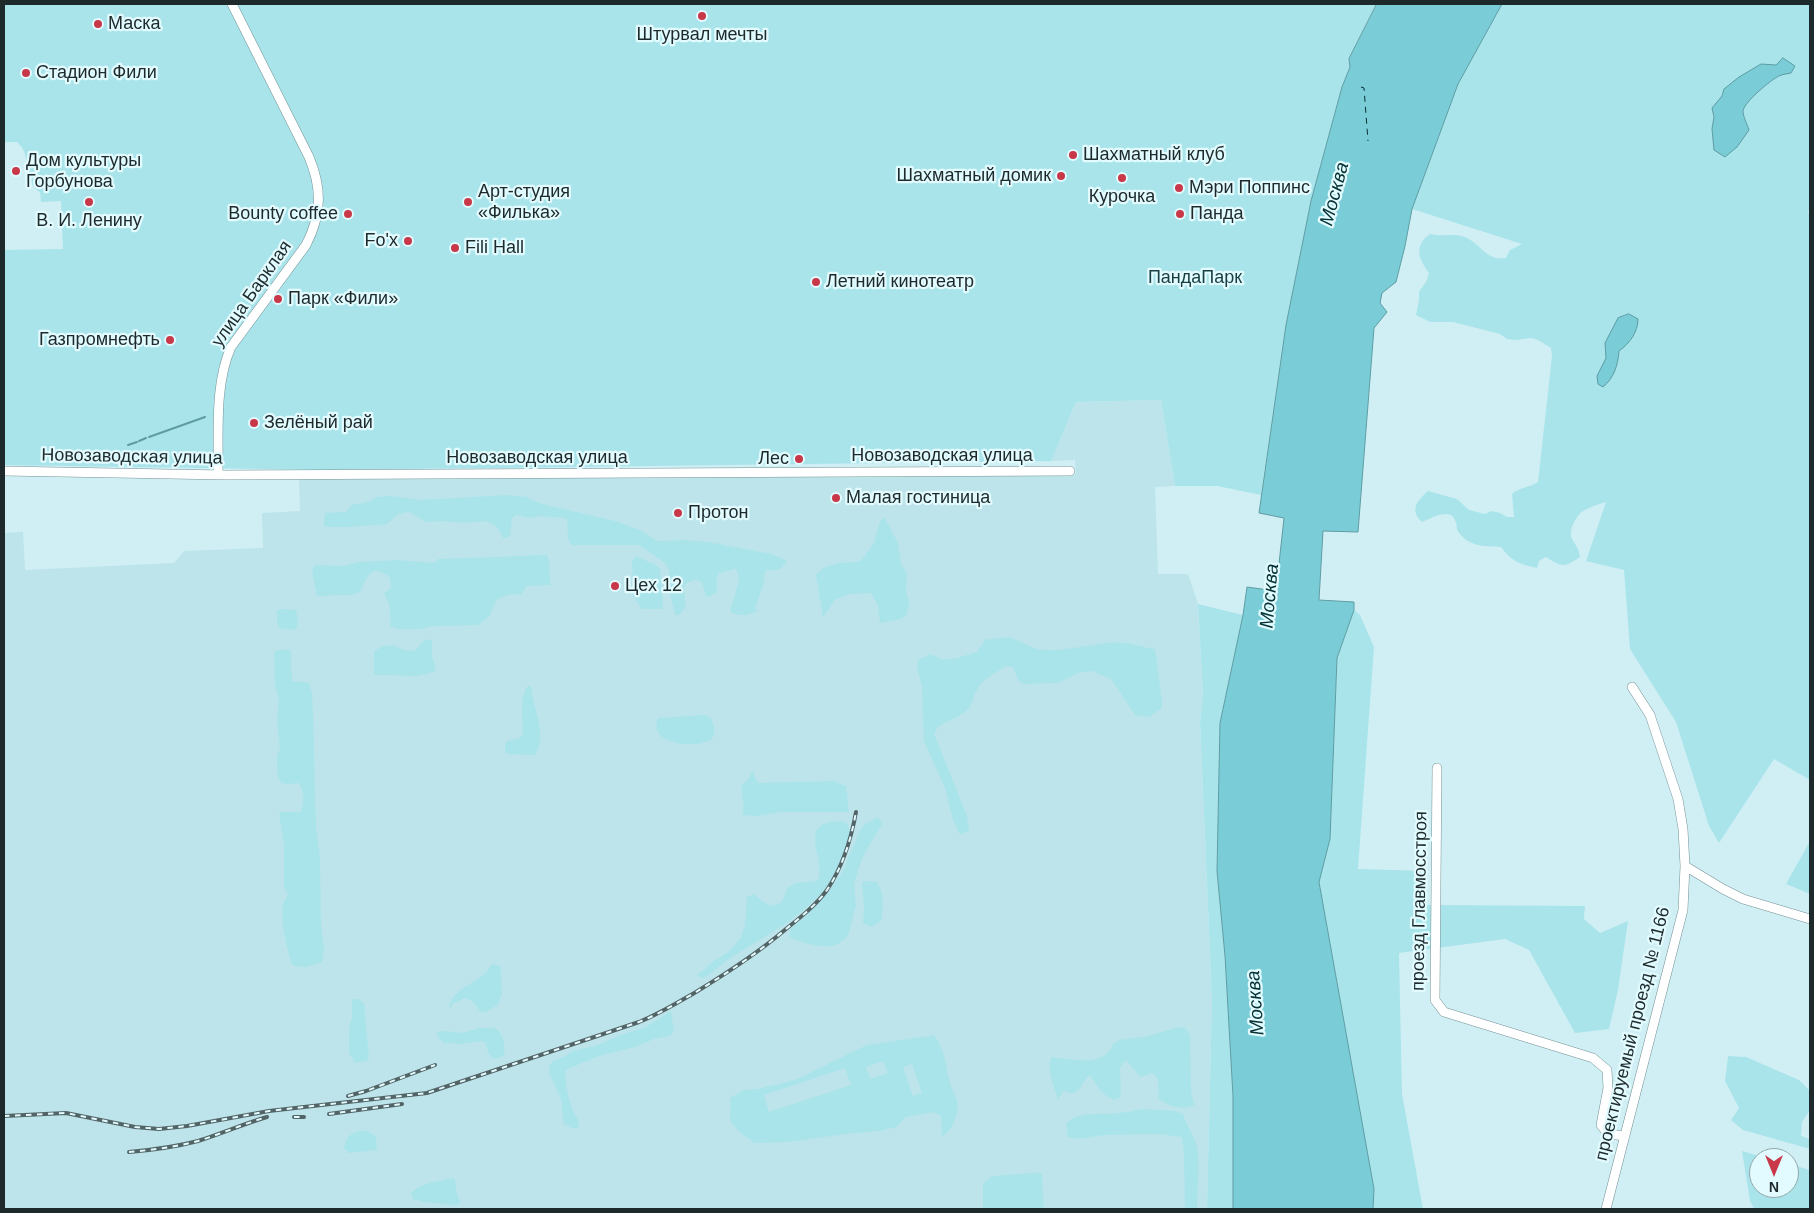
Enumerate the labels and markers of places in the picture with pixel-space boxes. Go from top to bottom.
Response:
marker: Штурвал мечты [696,10,708,22]
place label: Маска [108,13,160,35]
marker: Маска [92,18,104,30]
place label: Штурвал мечты [637,24,767,46]
place label: Стадион Фили [36,62,157,84]
marker: Стадион Фили [20,67,32,79]
place label: Шахматный клуб [1083,144,1225,166]
marker: Шахматный клуб [1067,149,1079,161]
place label: Дом культуры Горбунова [26,150,141,192]
marker: Дом культуры Горбунова [10,165,22,177]
place label: Шахматный домик [897,165,1051,187]
marker: Шахматный домик [1055,170,1067,182]
marker: Курочка [1116,172,1128,184]
place label: Мэри Поппинс [1189,177,1310,199]
place label: Арт-студия «Филька» [478,181,570,223]
marker: Мэри Поппинс [1173,182,1185,194]
place label: Курочка [1089,186,1155,208]
marker: В. И. Ленину [83,196,95,208]
marker: Арт-студия «Филька» [462,196,474,208]
place label: Bounty coffee [228,203,338,225]
place label: Панда [1190,203,1243,225]
marker: Bounty coffee [342,208,354,220]
marker: Панда [1174,208,1186,220]
place label: В. И. Ленину [36,210,142,232]
place label: Fo'x [365,230,398,252]
marker: Fo'x [402,235,414,247]
place label: Fili Hall [465,237,524,259]
marker: Fili Hall [449,242,461,254]
place label: Летний кинотеатр [826,271,974,293]
marker: Летний кинотеатр [810,276,822,288]
place label: Парк «Фили» [288,288,398,310]
marker: Парк «Фили» [272,293,284,305]
place label: Газпромнефть [39,329,160,351]
marker: Газпромнефть [164,334,176,346]
place label: Зелёный рай [264,412,373,434]
marker: Зелёный рай [248,417,260,429]
place label: Лес [758,448,789,470]
marker: Лес [793,453,805,465]
place label: Малая гостиница [846,487,990,509]
marker: Малая гостиница [830,492,842,504]
place label: Протон [688,502,749,524]
marker: Протон [672,507,684,519]
place label: Цех 12 [625,575,682,597]
marker: Цех 12 [609,580,621,592]

